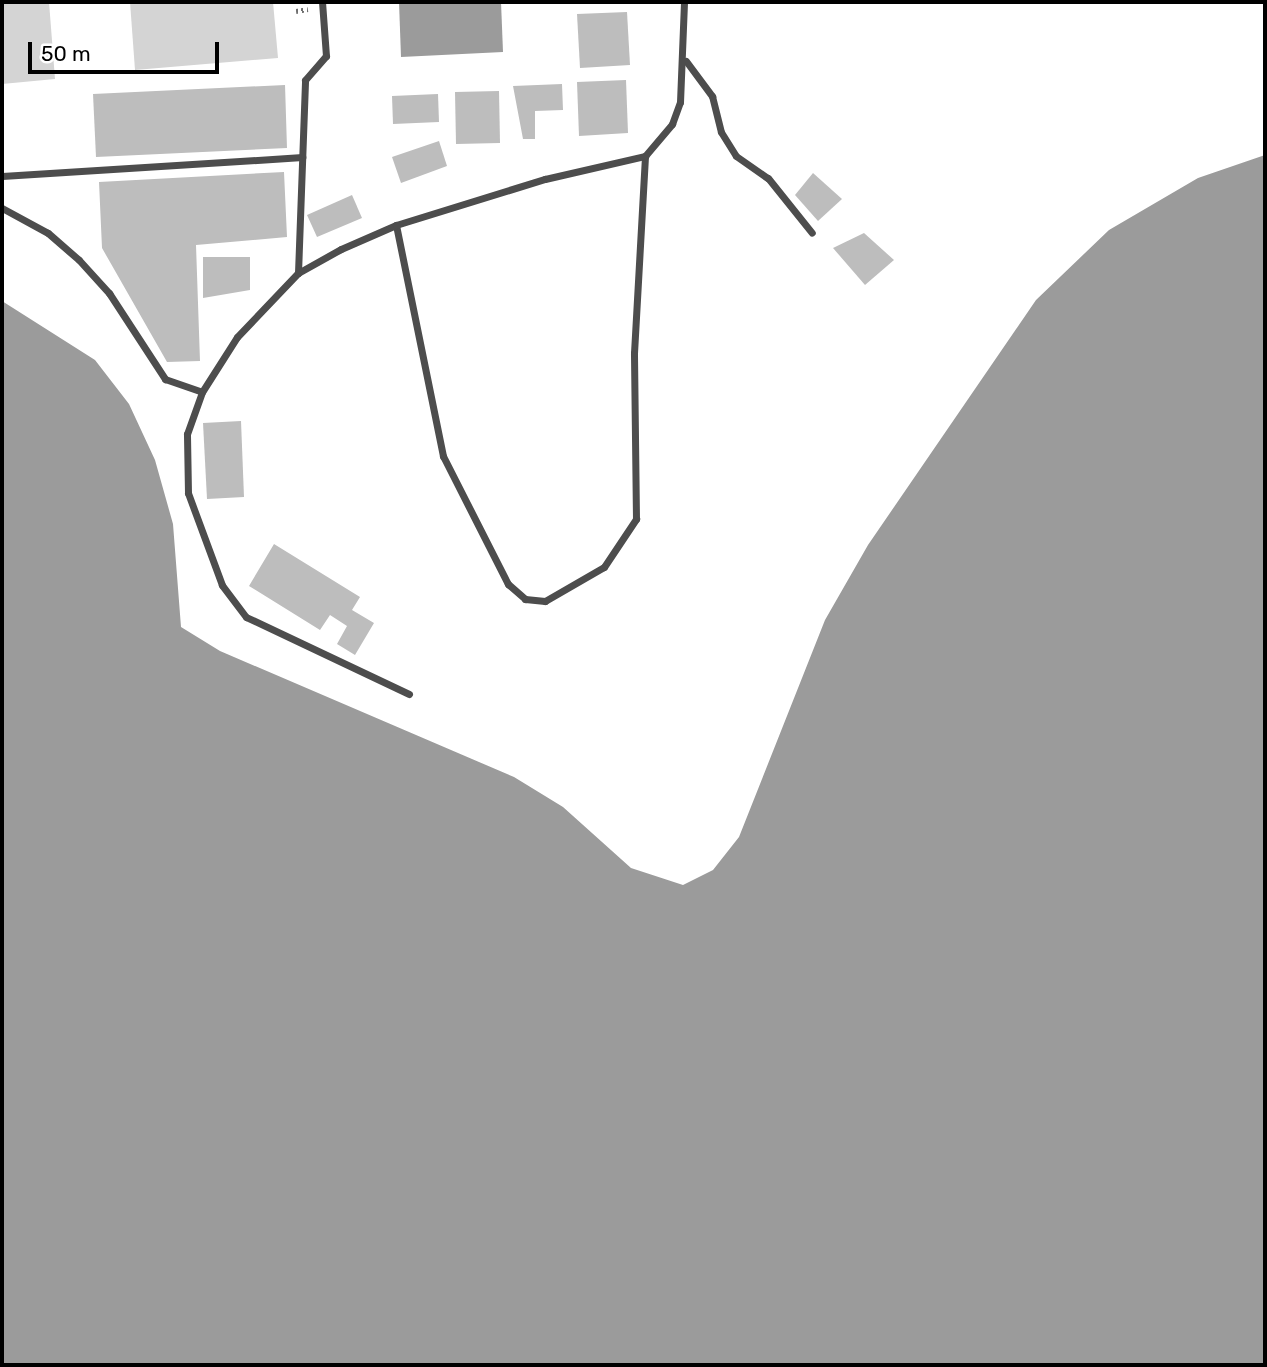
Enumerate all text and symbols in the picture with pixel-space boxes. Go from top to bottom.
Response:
scale bar [32,28,222,72]
text: 50 m [41,41,91,66]

